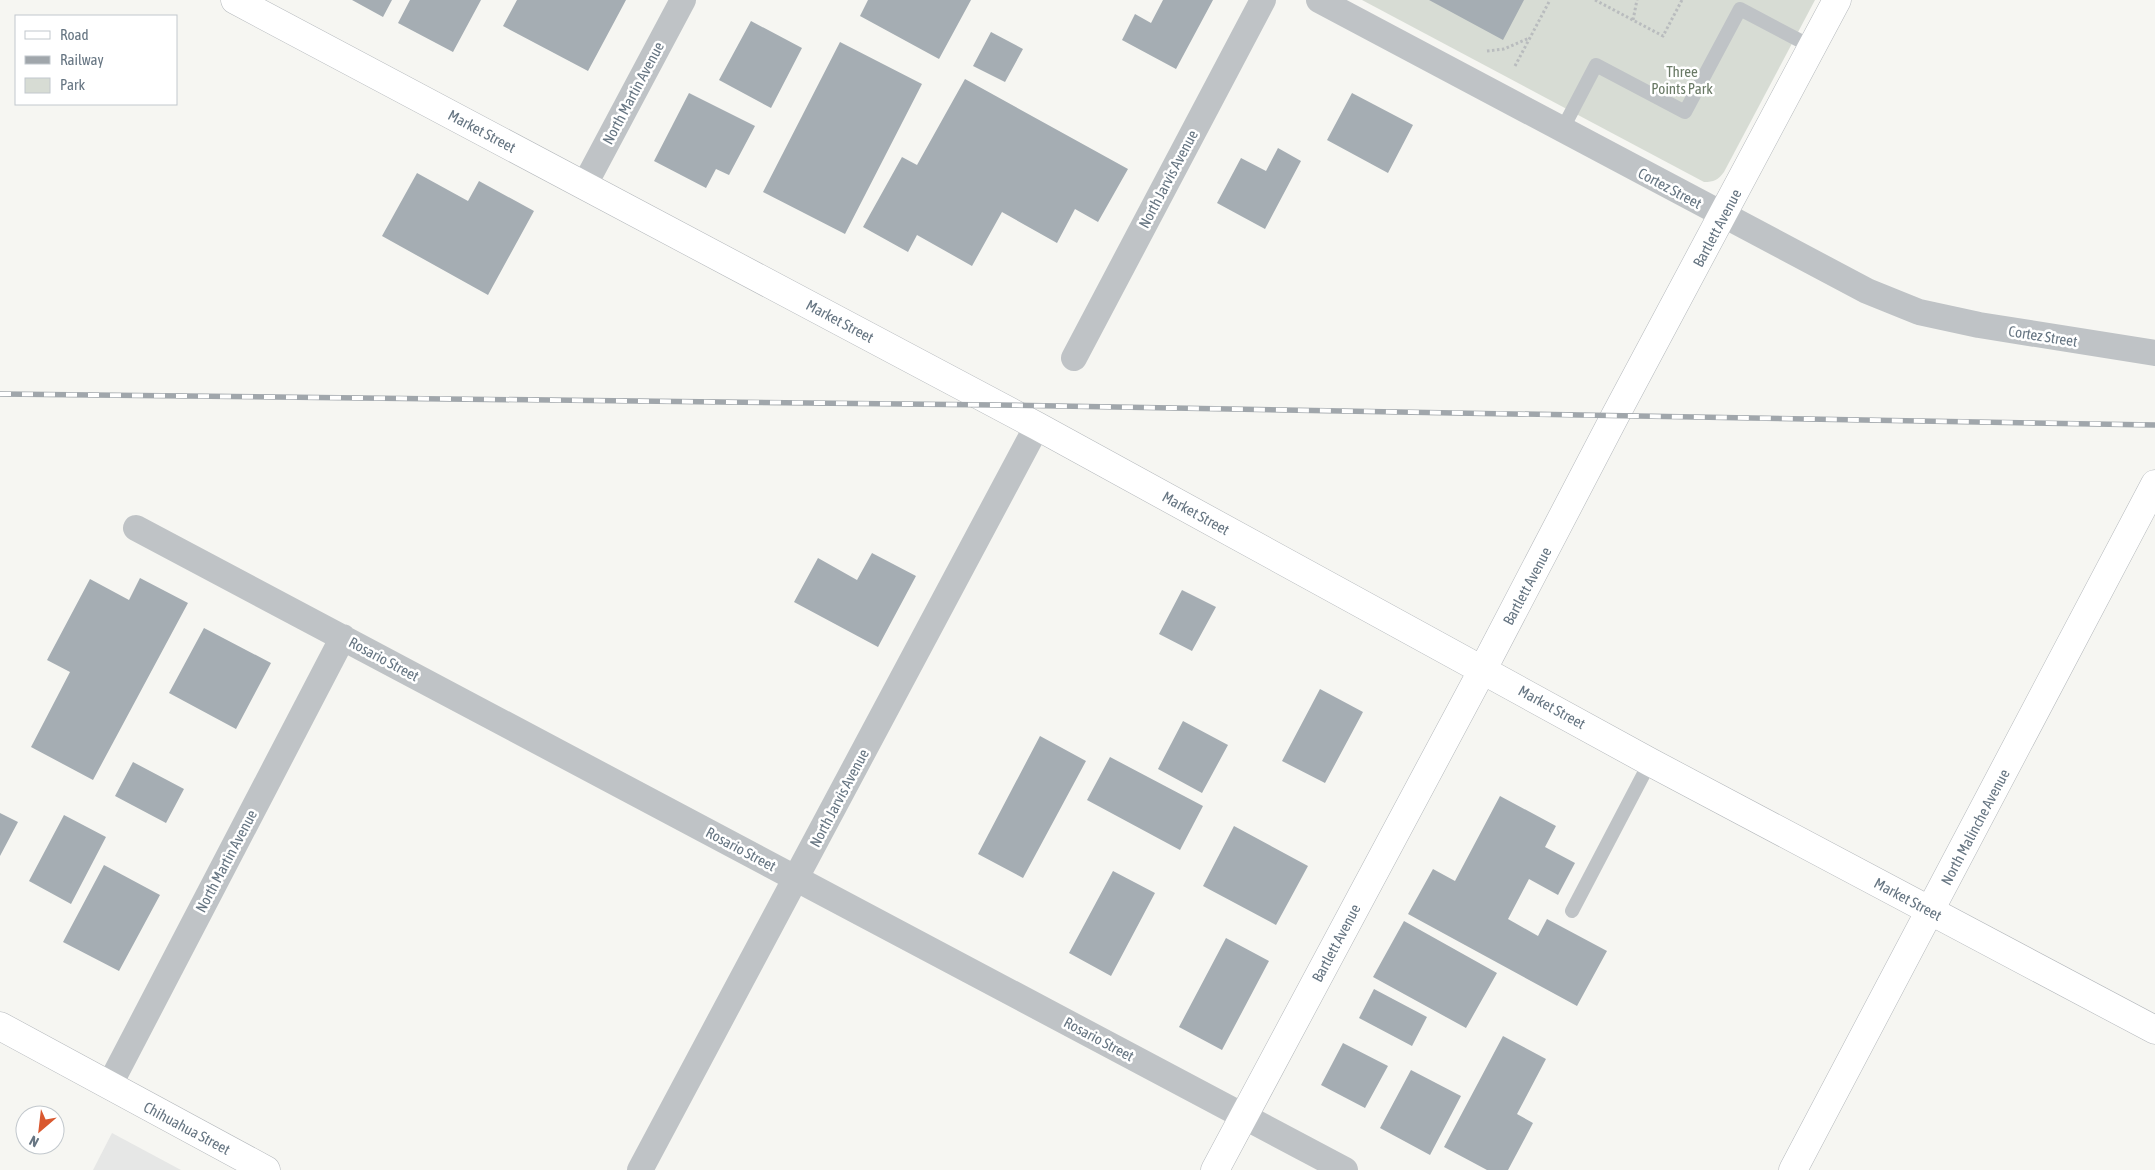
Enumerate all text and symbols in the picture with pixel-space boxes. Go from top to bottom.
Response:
legend [15,15,178,105]
text: Road [60,26,89,43]
street label: North Martin Avenue [599,39,667,147]
text: Railway [60,51,104,68]
park label: Three Points Park [1651,63,1713,97]
text: Park [60,76,85,93]
street label: Market Street [445,106,519,156]
street label: North Jarvis Avenue [1135,127,1201,231]
street label: Cortez Street [1635,164,1705,212]
street label: Bartlett Avenue [1689,186,1745,270]
street label: Market Street [803,296,877,346]
street label: Cortez Street [2007,322,2079,350]
street label: Market Street [1160,488,1232,538]
street label: Bartlett Avenue [1499,544,1555,628]
street label: Rosario Street [346,633,422,685]
street label: Market Street [1516,682,1588,732]
street label: North Jarvis Avenue [806,746,872,850]
street label: North Malinche Avenue [1937,766,2013,888]
street label: North Martin Avenue [192,807,260,915]
street label: Rosario Street [703,823,779,875]
street label: Market Street [1871,874,1945,924]
street label: Bartlett Avenue [1308,901,1364,985]
street label: Rosario Street [1061,1013,1137,1065]
street label: Chihuahua Street [141,1098,233,1158]
north arrow [15,1105,65,1155]
text: N [26,1132,41,1150]

